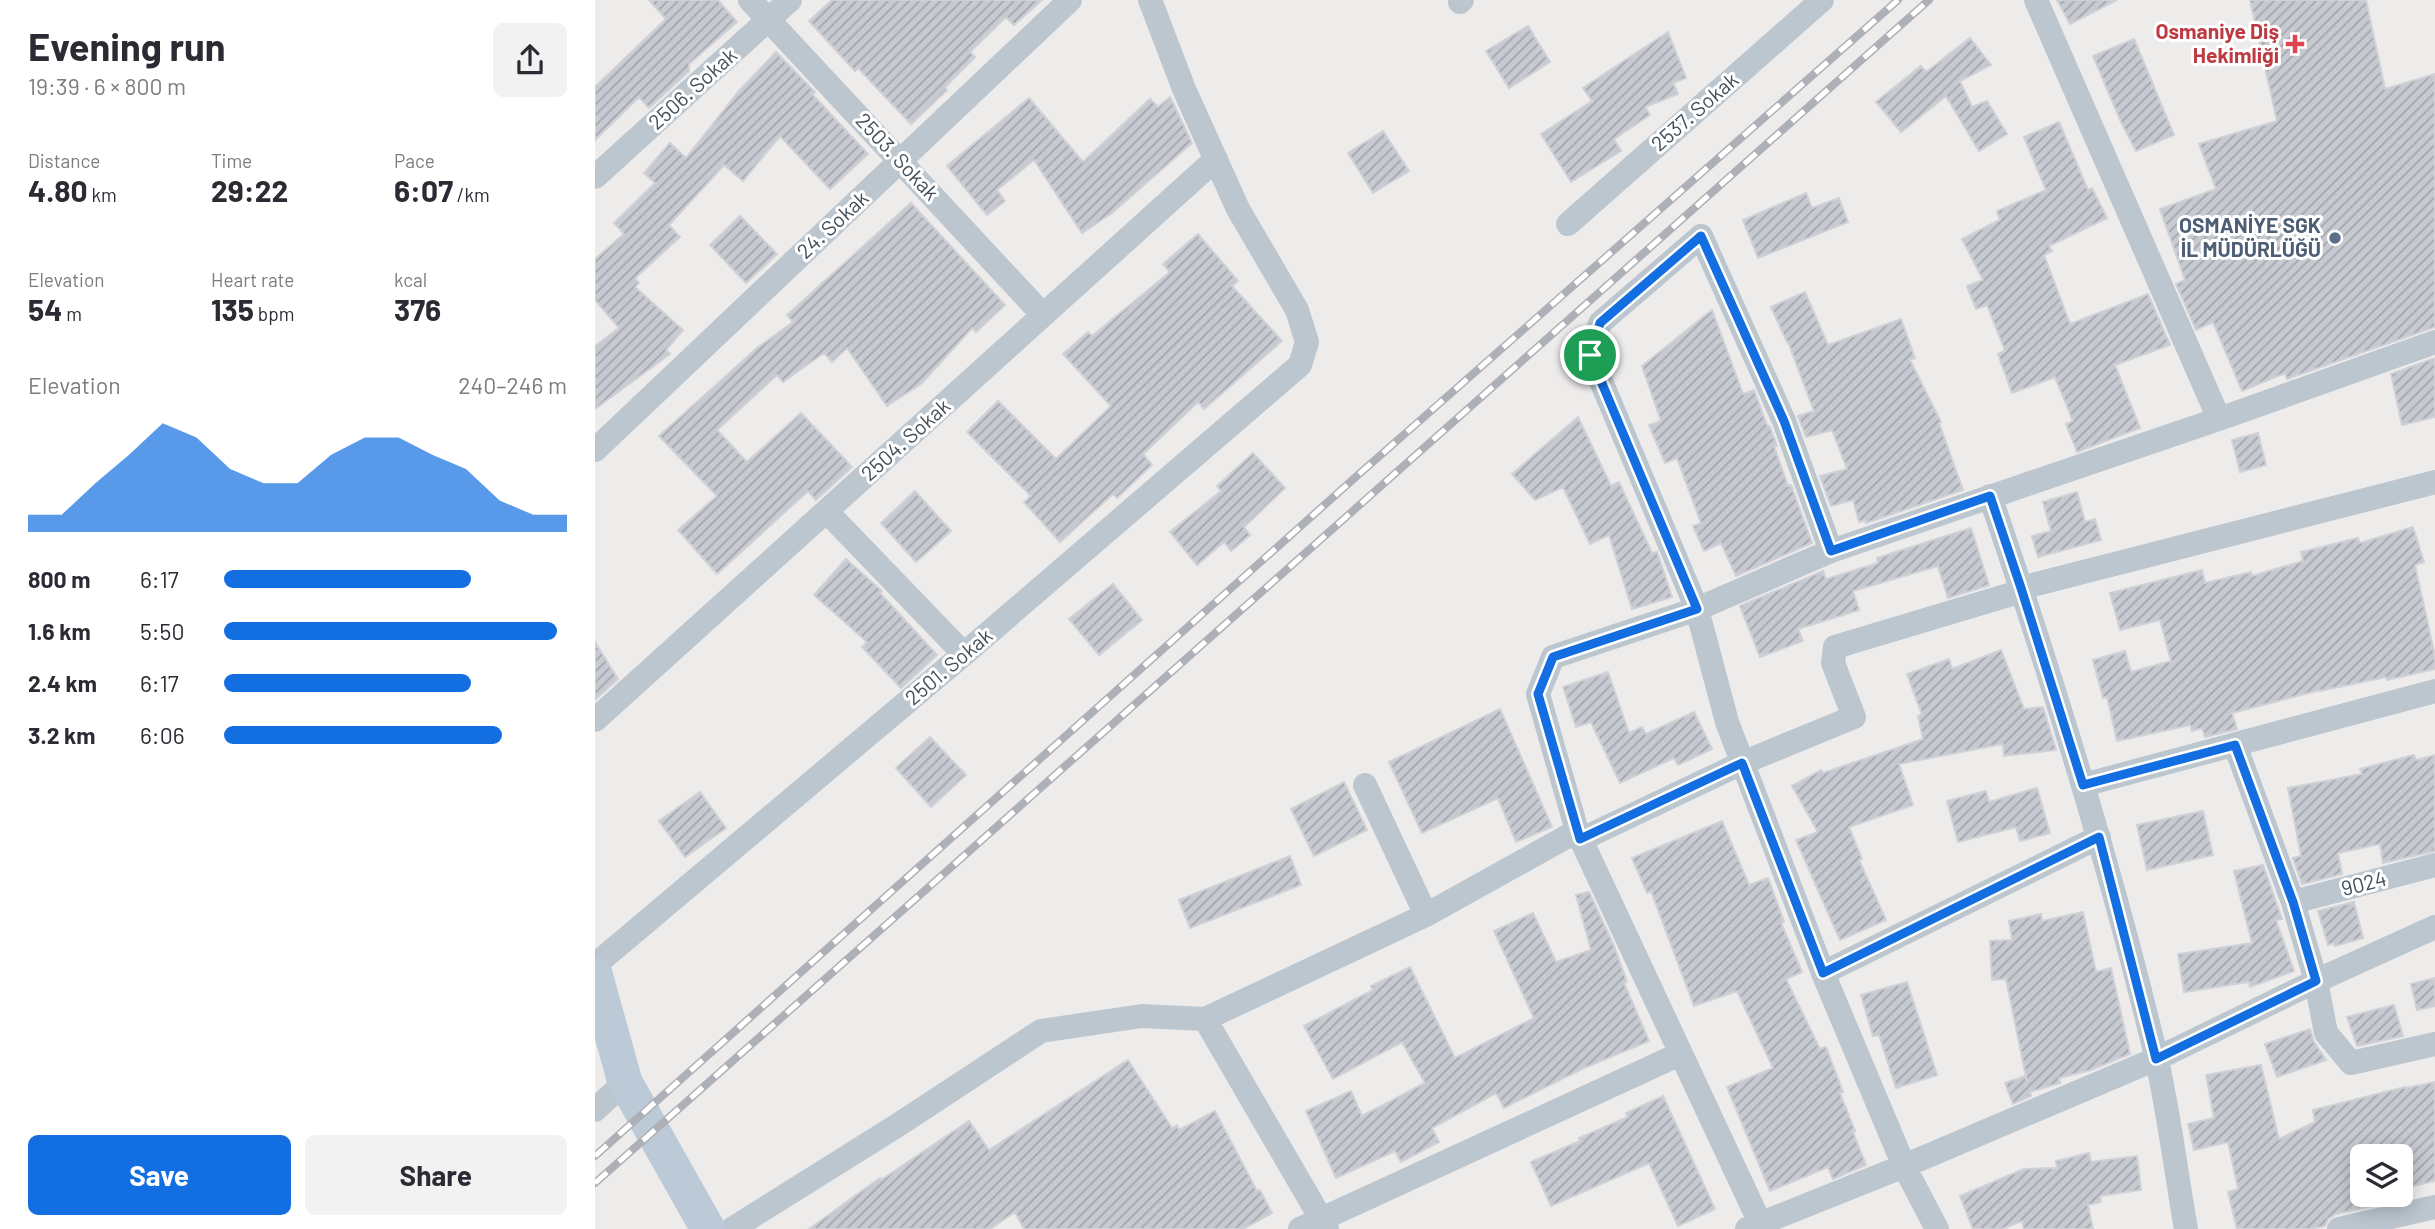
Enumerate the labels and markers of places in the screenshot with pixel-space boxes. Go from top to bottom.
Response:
place label: Osmaniye Diş Hekimliği [2155,18,2279,67]
marker: Osmaniye Diş Hekimliği [2285,34,2305,54]
place label: OSMANİYE SGK İL MÜDÜRLÜĞÜ [2179,212,2321,261]
marker: OSMANİYE SGK İL MÜDÜRLÜĞÜ [2327,230,2343,246]
pin [1560,325,1620,385]

